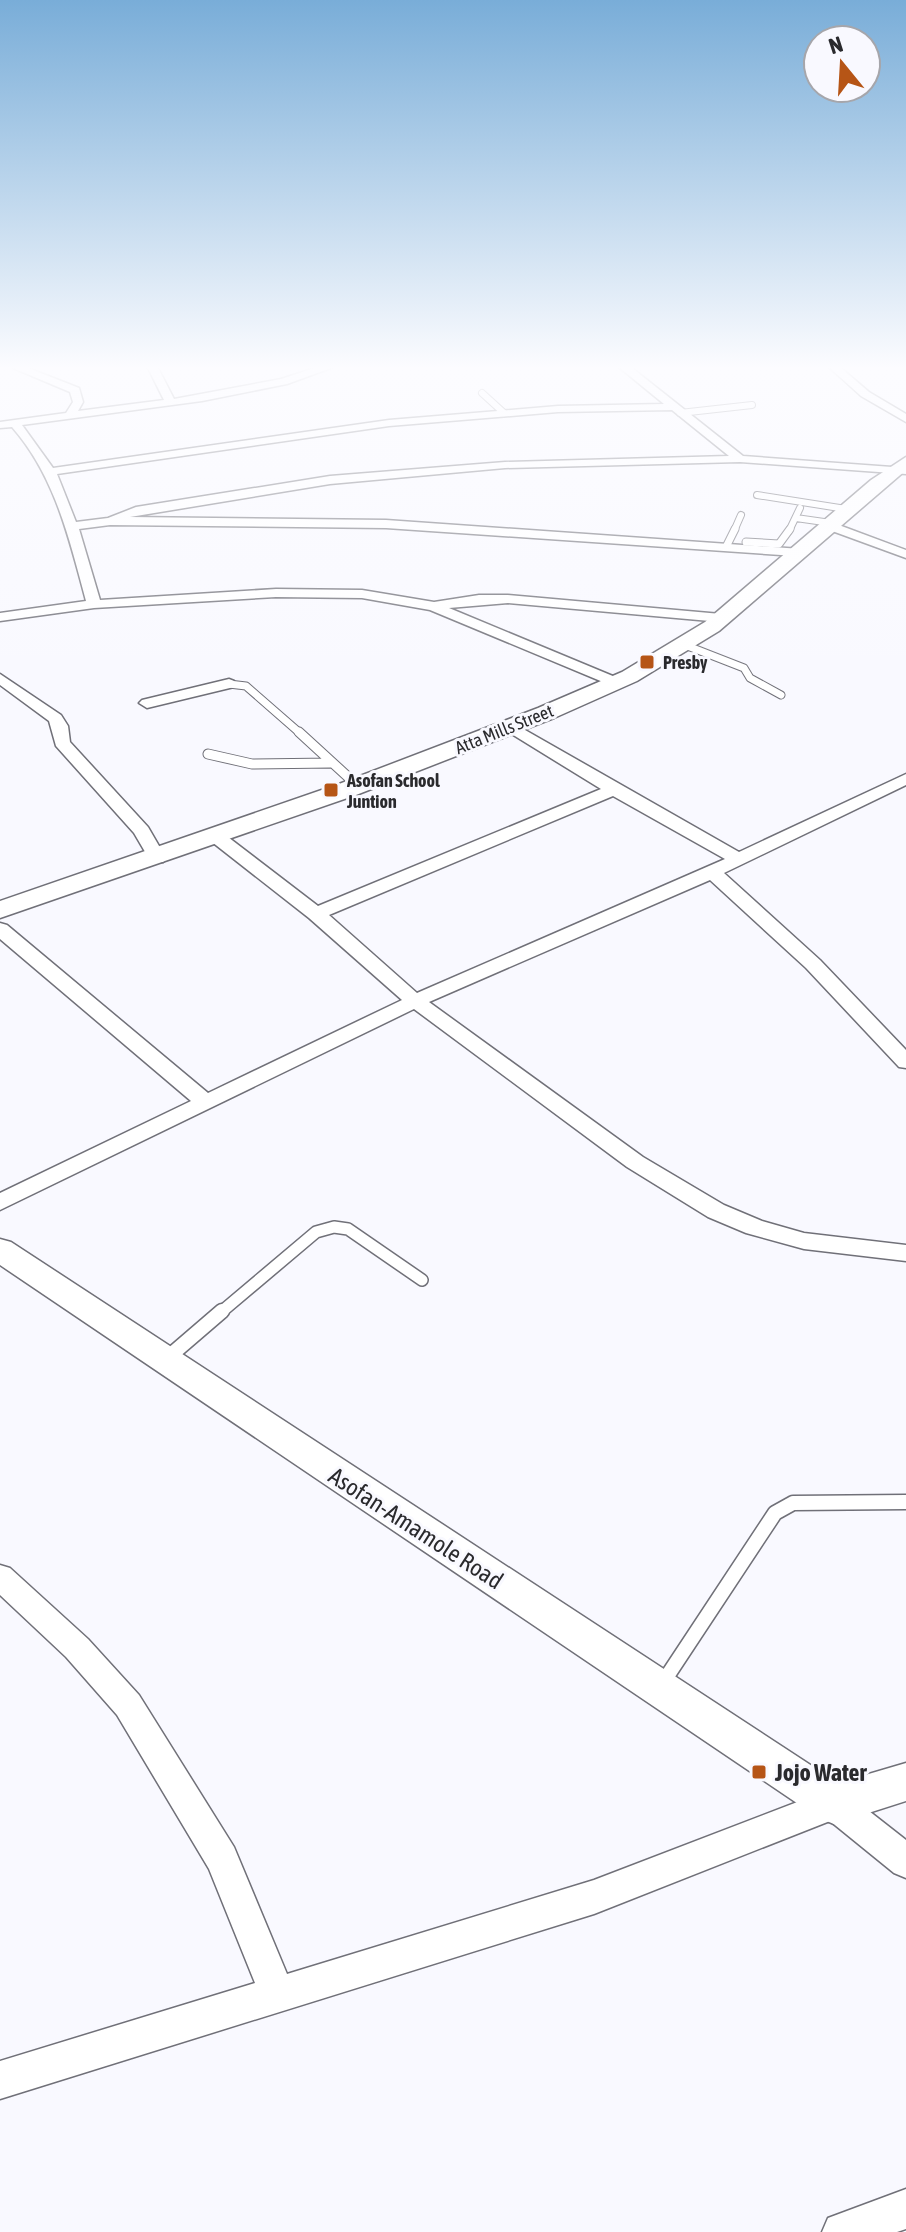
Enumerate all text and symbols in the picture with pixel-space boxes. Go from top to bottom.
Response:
north arrow [802,24,882,104]
text: N [826,31,846,59]
place label: Presby [663,652,708,673]
marker: Presby [638,653,656,671]
street label: Atta Mills Street [452,700,556,758]
place label: Asofan School Juntion [346,770,440,812]
marker: Asofan School Juntion [322,781,340,799]
street label: Asofan-Amamole Road [324,1462,508,1594]
place label: Jojo Water [774,1759,867,1786]
marker: Jojo Water [750,1763,768,1781]

